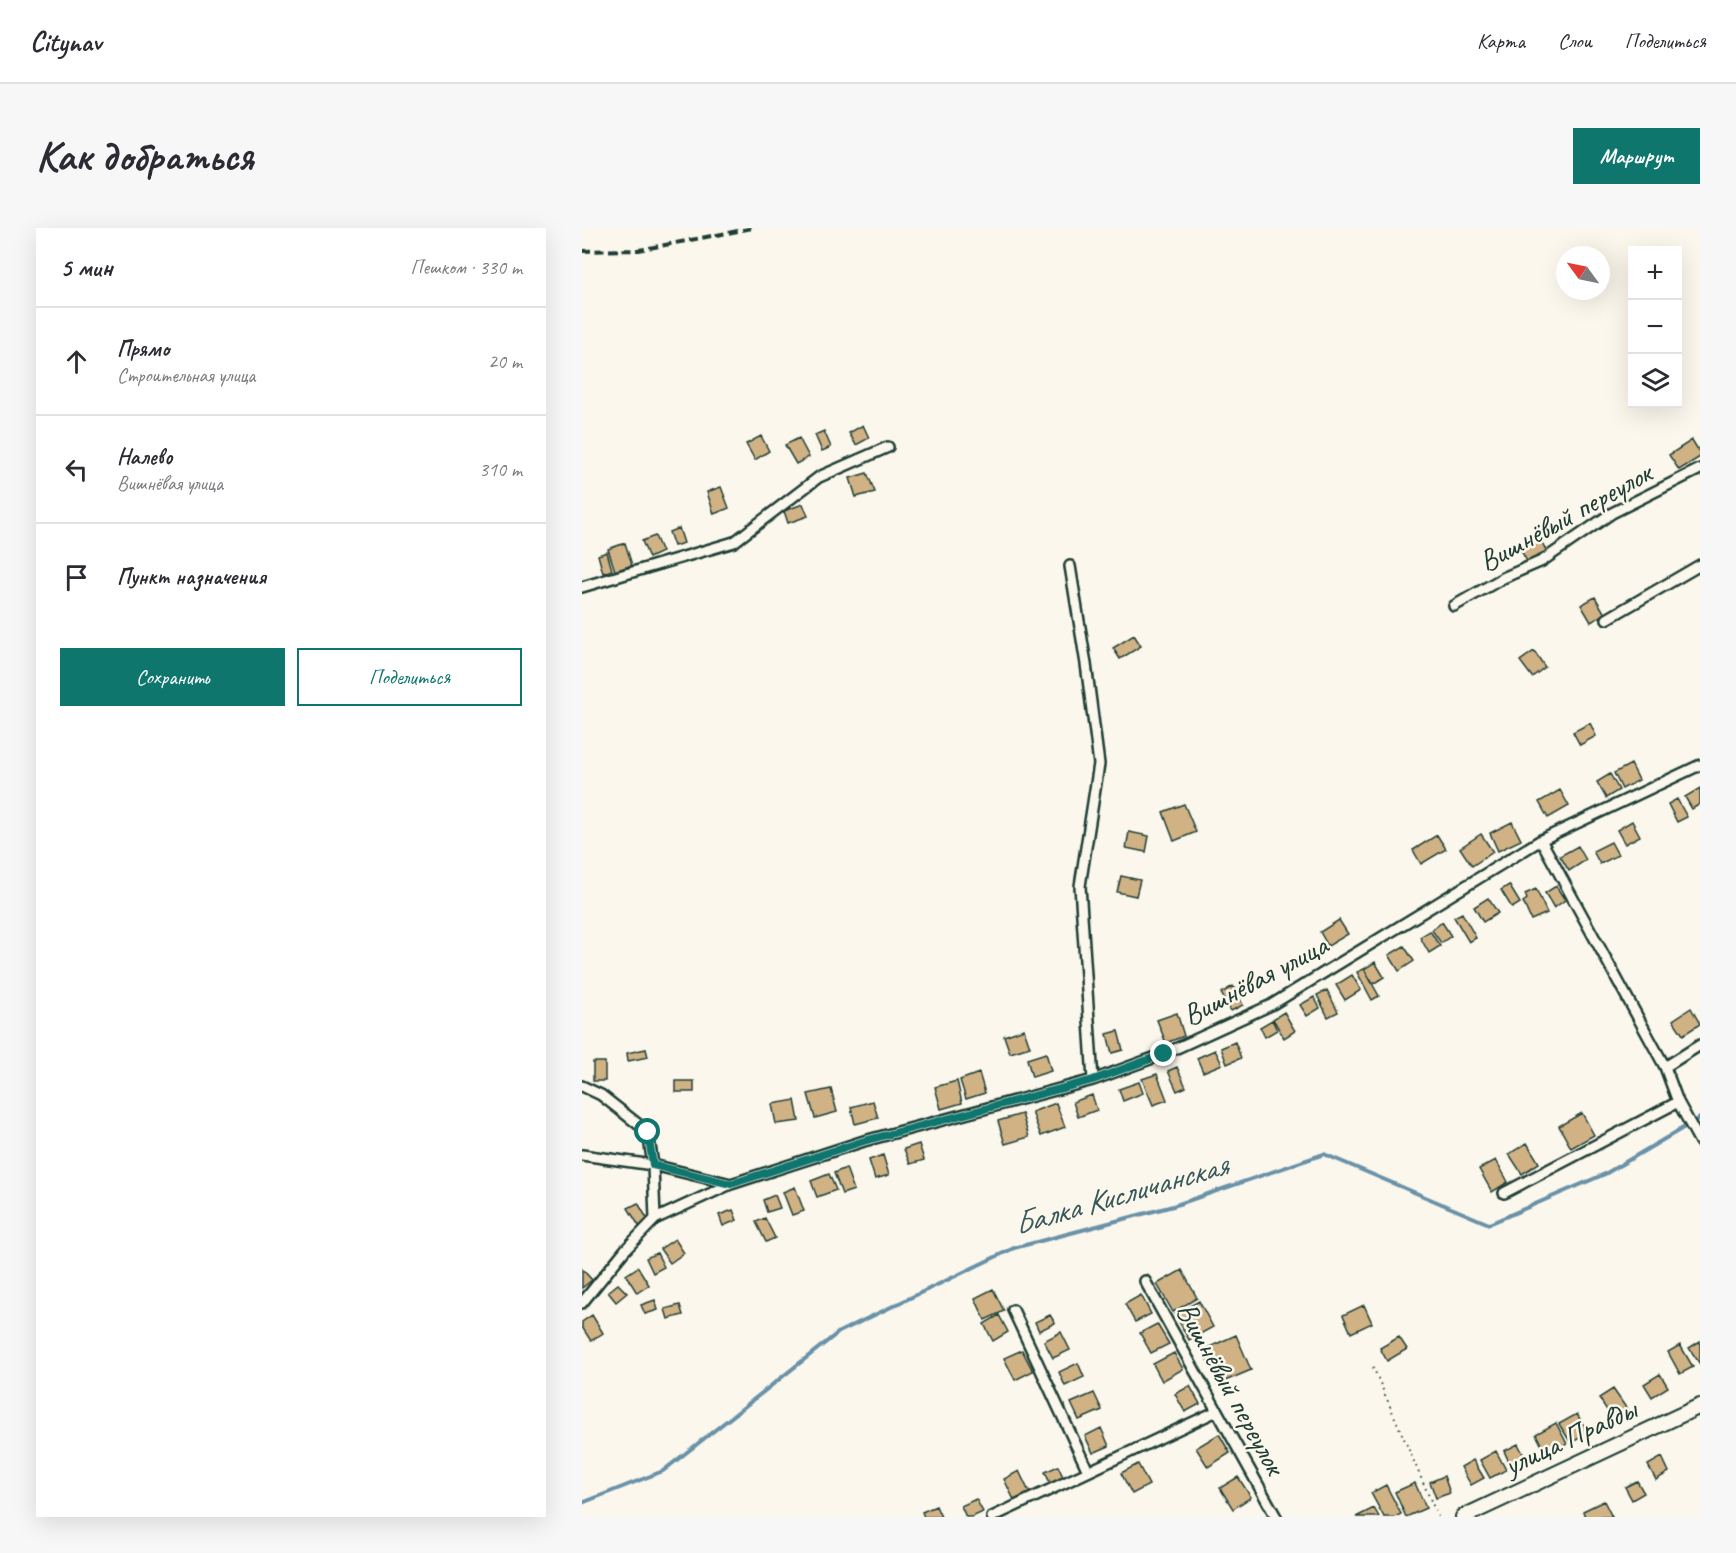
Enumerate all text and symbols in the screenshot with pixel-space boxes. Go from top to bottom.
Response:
text: Citynav [30,24,101,59]
text: Карта [1477,28,1525,54]
text: Слои [1558,28,1592,54]
text: Поделиться [1625,28,1706,54]
button: Маршрут [1573,128,1700,184]
text: Как добраться [36,130,253,183]
north arrow [1556,246,1610,300]
map controls [1628,246,1682,408]
button: + [1628,246,1682,300]
text: 5 мин [60,251,112,284]
text: Пешком · 330 m [410,255,522,280]
button: − [1628,300,1682,354]
text: Прямо [117,335,169,363]
icon: ahead [60,345,93,378]
text: 20 m [488,349,522,374]
button: layers [1628,354,1682,408]
text: Строительная улица [117,363,255,388]
text: Налево [117,443,173,471]
street label: Вишнёвый переулок [1472,452,1661,580]
icon: left [60,453,93,486]
text: 310 m [479,457,522,482]
text: Вишнёвая улица [117,471,223,496]
icon: arrive [60,561,93,594]
text: Пункт назначения [117,563,266,591]
button: Сохранить [60,648,285,706]
button: Поделиться [297,648,522,706]
street label: Вишнёвая улица [1176,925,1336,1034]
route end [1150,1040,1176,1066]
route start [634,1118,660,1144]
water label: Балка Кисличанская [1008,1143,1235,1245]
street label: Вишнёвый переулок [1168,1295,1296,1484]
street label: улица Правды [1496,1389,1644,1485]

